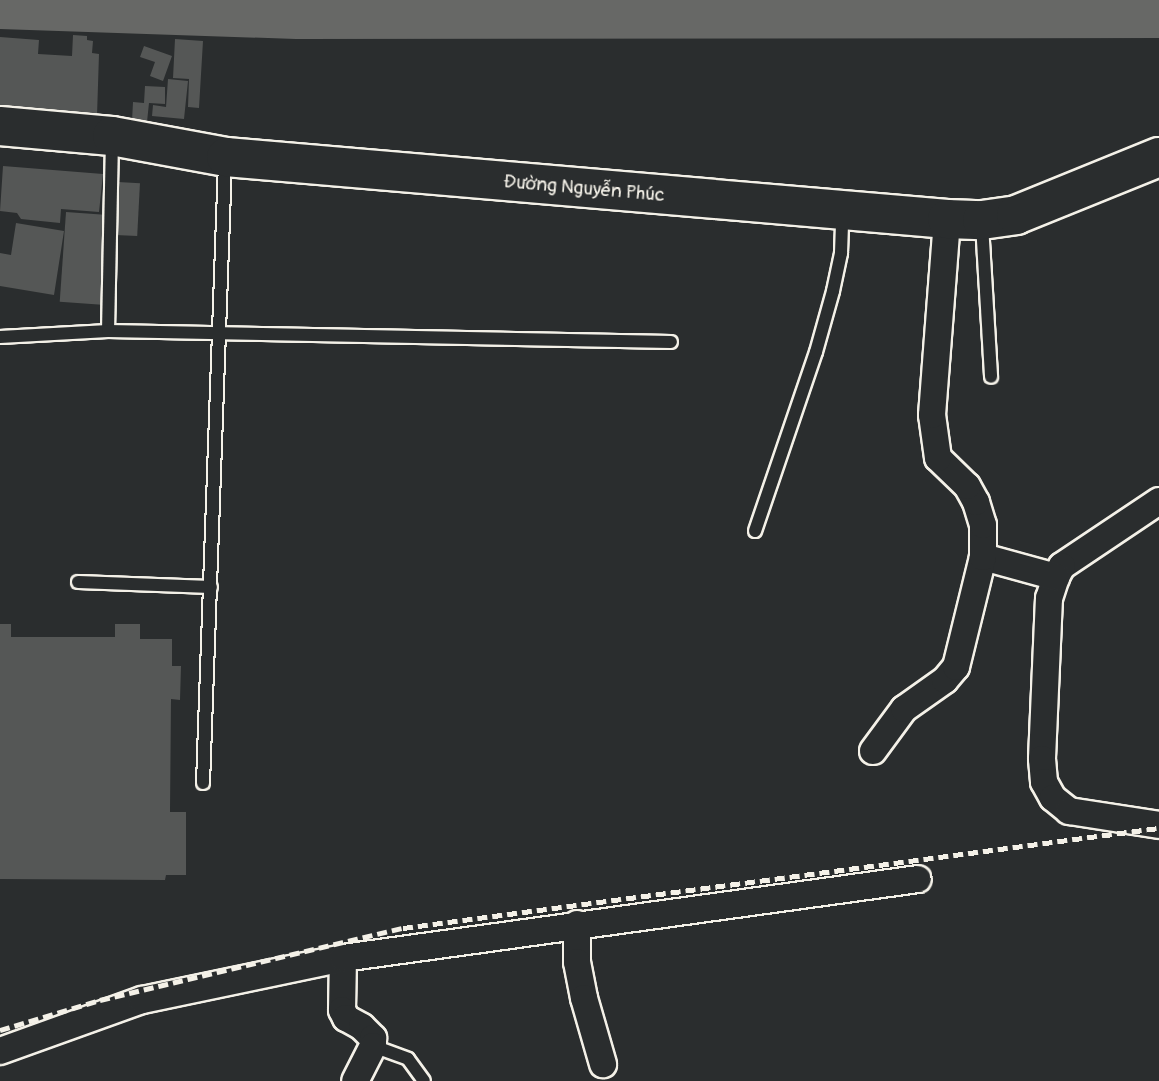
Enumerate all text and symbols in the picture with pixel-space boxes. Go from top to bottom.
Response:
street label: Đường Nguyễn Phúc [502,171,666,207]

